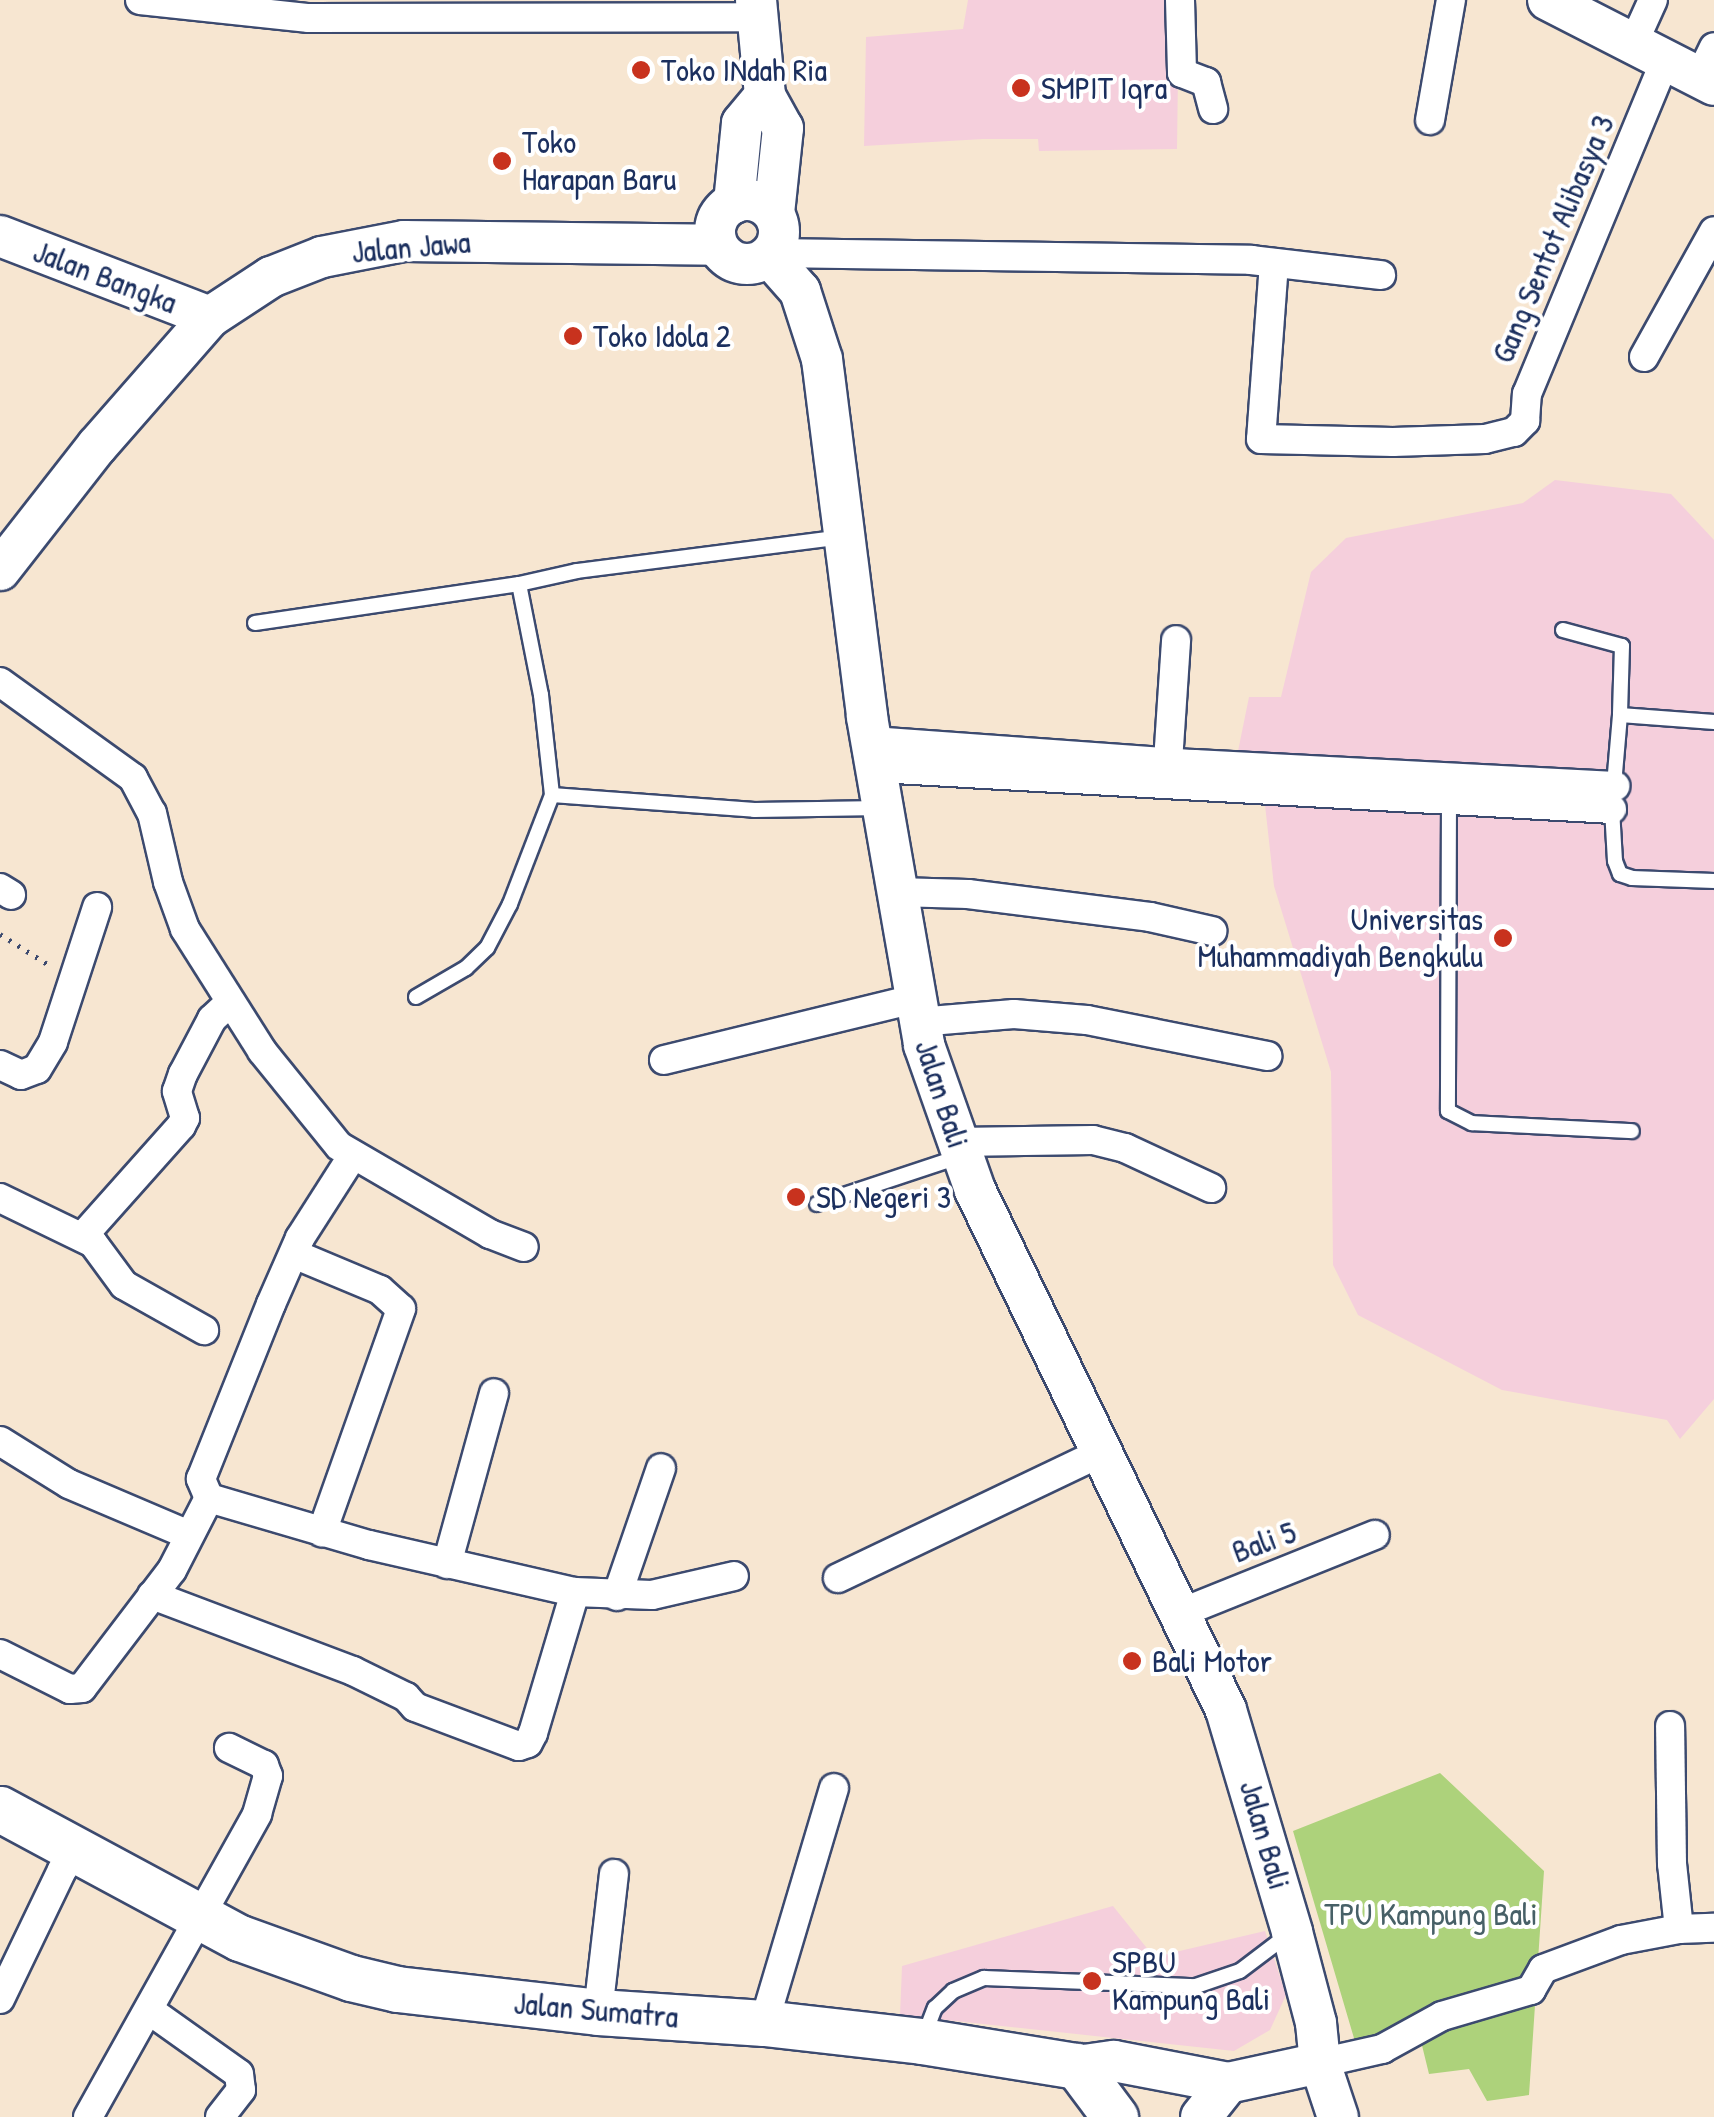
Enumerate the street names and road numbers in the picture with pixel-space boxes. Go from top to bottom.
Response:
street label: Gang Sentot Alibasya 3 [1484,109,1622,369]
street label: Jalan Jawa [350,223,472,271]
street label: Jalan Bangka [28,232,182,322]
street label: Jalan Bali [906,1035,978,1153]
street label: Bali 5 [1227,1513,1301,1571]
street label: Jalan Bali [1231,1776,1299,1894]
street label: Jalan Sumatra [512,1984,680,2036]

